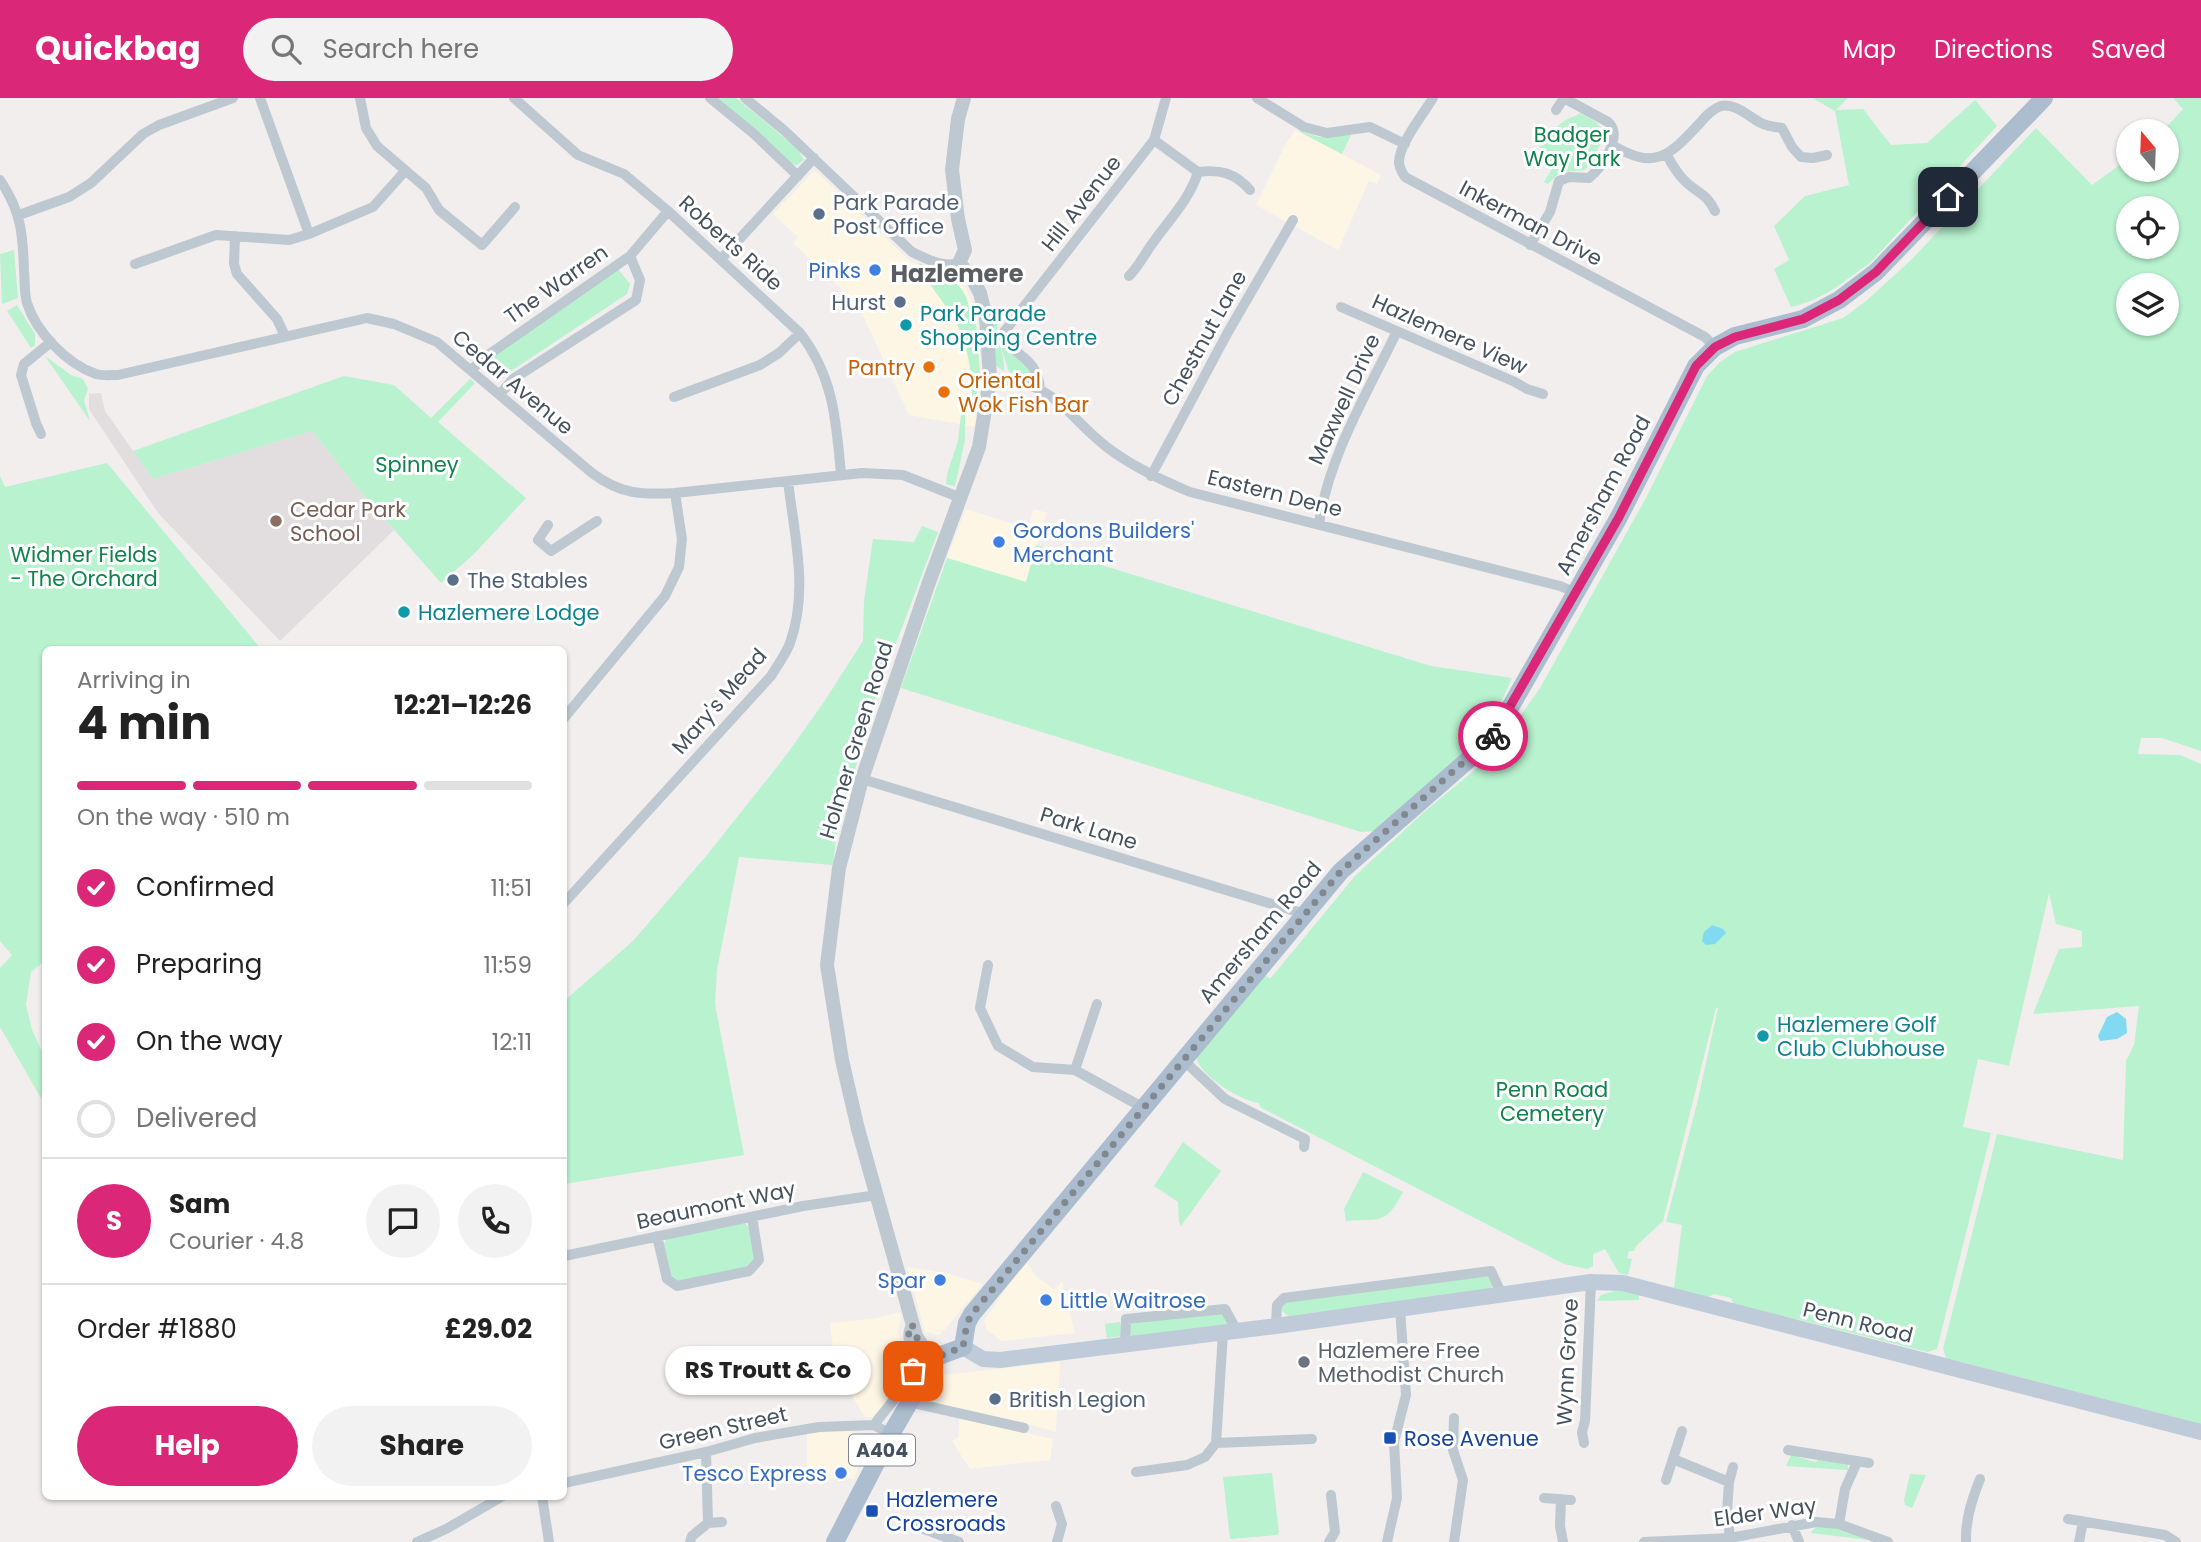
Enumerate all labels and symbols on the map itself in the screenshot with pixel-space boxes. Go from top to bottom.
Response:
north arrow [2116,119,2179,182]
park label: Badger Way Park [1523,120,1621,173]
street label: Hill Avenue [1034,149,1128,257]
pin [1918,167,1978,227]
street label: Inkerman Drive [1455,173,1607,273]
place label: Park Parade Post Office [833,188,959,241]
street label: Roberts Ride [673,189,789,297]
marker: Park Parade Post Office [811,206,827,222]
street label: The Warren [498,238,614,330]
place label: Pinks [808,256,861,285]
district label: Hazlemere [891,257,1024,290]
marker: Pinks [867,262,883,278]
street label: Chestnut Lane [1155,265,1253,411]
street label: Hazlemere View [1368,287,1532,381]
place label: Hurst [832,288,886,317]
marker: Hurst [892,294,908,310]
place label: Park Parade Shopping Centre [920,299,1097,352]
marker: Park Parade Shopping Centre [898,317,914,333]
street label: Cedar Avenue [446,323,580,441]
street label: Maxwell Drive [1301,329,1387,469]
place label: Pantry [848,353,915,382]
marker: Pantry [921,359,937,375]
place label: Oriental Wok Fish Bar [958,366,1089,419]
marker: Oriental Wok Fish Bar [936,384,952,400]
street label: Amersham Road [1549,410,1657,580]
park label: Spinney [375,450,459,479]
street label: Eastern Dene [1205,462,1345,524]
place label: Cedar Park School [290,495,406,548]
marker: Cedar Park School [268,513,284,529]
place label: Gordons Builders' Merchant [1013,516,1194,569]
marker: Gordons Builders' Merchant [991,534,1007,550]
park label: Widmer Fields - The Orchard [10,540,158,593]
place label: The Stables [467,566,588,595]
marker: The Stables [445,572,461,588]
place label: Hazlemere Lodge [418,598,600,627]
marker: Hazlemere Lodge [396,604,412,620]
street label: Holmer Green Road [812,638,900,842]
street label: Mary's Mead [665,642,773,760]
courier [1458,701,1528,771]
street label: Park Lane [1037,799,1141,857]
street label: Amersham Road [1192,855,1328,1009]
place label: Hazlemere Golf Club Clubhouse [1777,1010,1945,1063]
marker: Hazlemere Golf Club Clubhouse [1755,1028,1771,1044]
park label: Penn Road Cemetery [1496,1075,1608,1128]
street label: Beaumont Way [634,1174,798,1236]
place label: Spar [877,1266,926,1295]
marker: Spar [932,1272,948,1288]
place label: Little Waitrose [1060,1286,1206,1315]
marker: Little Waitrose [1038,1292,1054,1308]
street label: Penn Road [1800,1294,1916,1350]
street label: Wynn Grove [1549,1298,1585,1426]
place label: Hazlemere Free Methodist Church [1318,1336,1504,1389]
pin [883,1341,943,1401]
callout: RS Troutt & Co [664,1346,871,1396]
marker: Hazlemere Free Methodist Church [1296,1354,1312,1370]
place label: British Legion [1009,1385,1146,1414]
marker: British Legion [987,1391,1003,1407]
street label: Green Street [656,1399,790,1457]
place label: Rose Avenue [1404,1424,1539,1453]
marker: Rose Avenue [1382,1430,1398,1446]
road number: A404 [849,1434,915,1466]
place label: Tesco Express [682,1459,827,1488]
marker: Tesco Express [833,1465,849,1481]
place label: Hazlemere Crossroads [886,1485,1006,1538]
street label: Elder Way [1712,1490,1818,1534]
marker: Hazlemere Crossroads [864,1503,880,1519]

